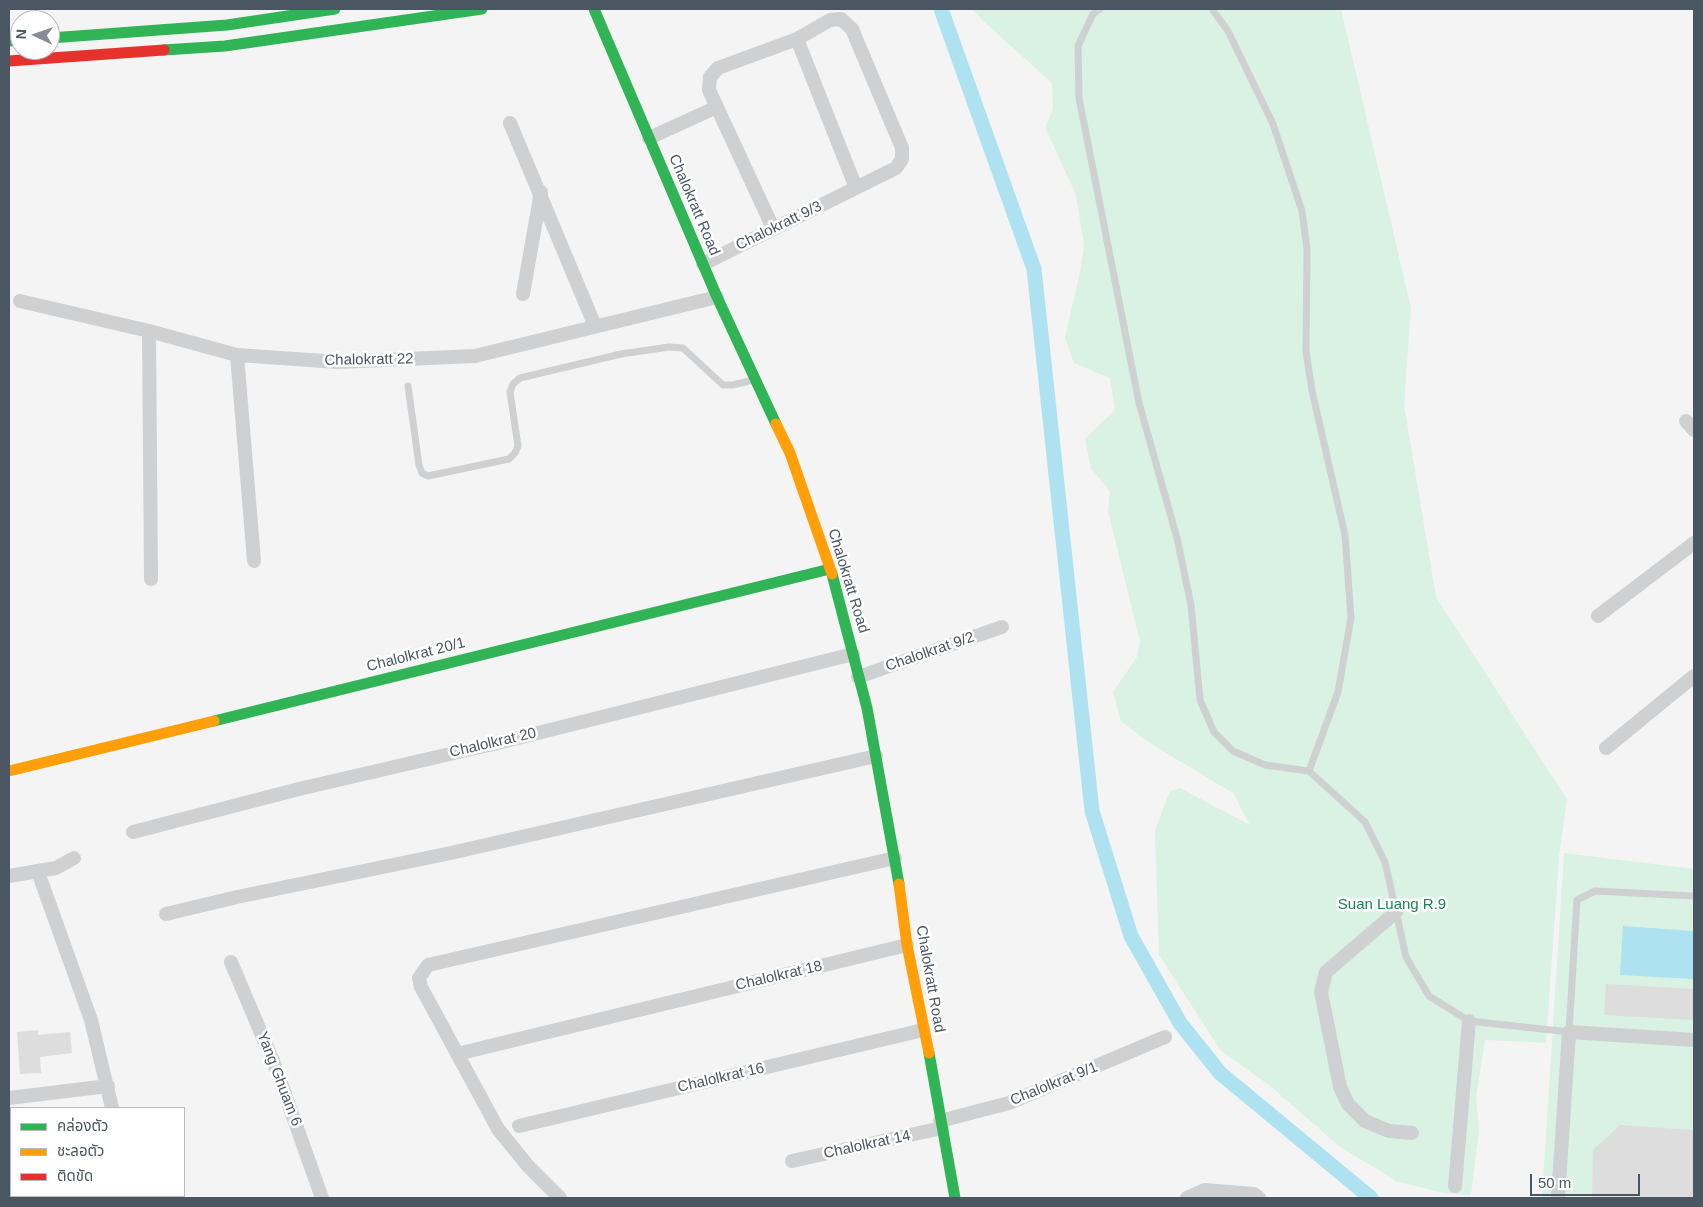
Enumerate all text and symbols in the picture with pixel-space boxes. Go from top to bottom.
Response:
north arrow [10,10,60,60]
text: N [13,29,29,40]
street label: Chalokratt Road [665,152,723,258]
street label: Chalokratt 9/3 [733,197,825,255]
street label: Chalokratt 22 [324,350,414,370]
street label: Chalokratt Road [824,527,872,635]
street label: Chalolkrat 9/2 [883,628,977,676]
street label: Chalolkrat 20/1 [365,634,467,676]
street label: Chalolkrat 20 [448,724,538,762]
park label: Suan Luang R.9 [1338,896,1446,914]
street label: Chalokratt Road [912,924,948,1034]
street label: Chalolkrat 18 [734,957,824,995]
street label: Yang Ghuam 6 [253,1029,305,1129]
street label: Chalolkrat 9/1 [1008,1058,1100,1110]
street label: Chalolkrat 16 [676,1059,766,1097]
legend [10,1107,185,1197]
text: คล่องตัว [57,1117,108,1134]
street label: Chalolkrat 14 [822,1127,912,1163]
text: ชะลอตัว [57,1142,104,1159]
scale bar [1533,1164,1643,1196]
text: ติดขัด [57,1167,93,1184]
text: 50 m [1538,1174,1571,1191]

